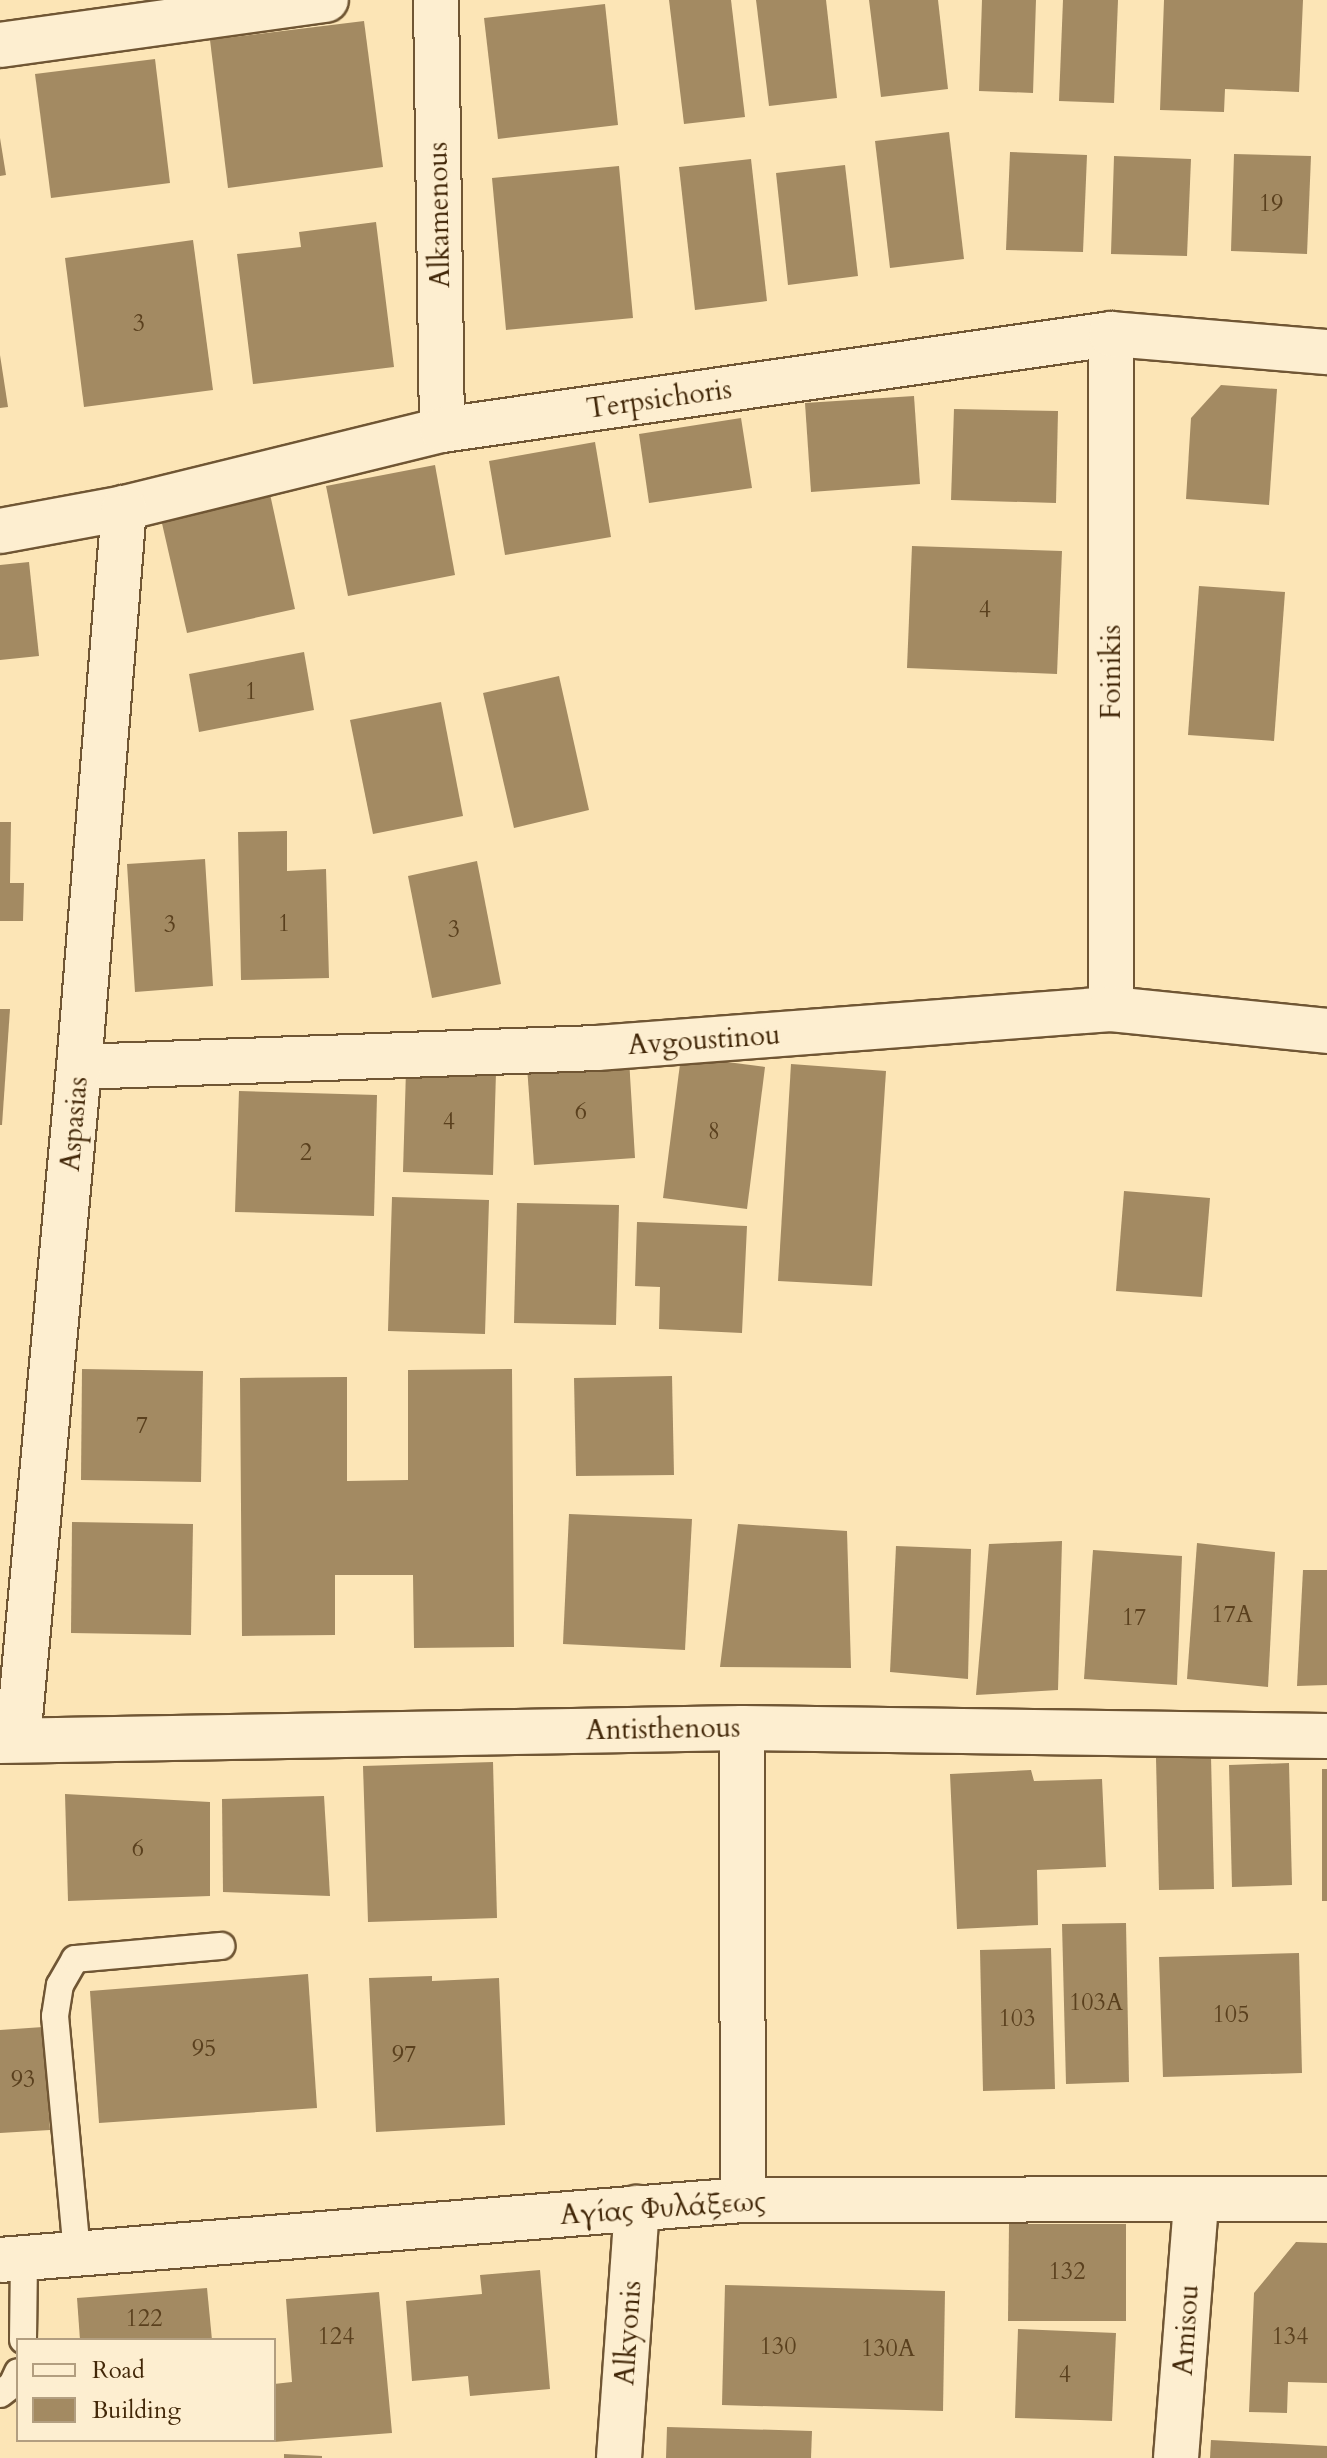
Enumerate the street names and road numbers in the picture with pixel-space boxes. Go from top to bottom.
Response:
street label: Alkamenous [421,142,457,288]
street label: Terpsichoris [584,372,734,426]
street label: Foinikis [1094,625,1128,719]
street label: Avgoustinou [627,1018,781,1062]
street label: Aspasias [53,1075,95,1173]
street label: Antisthenous [585,1711,741,1747]
street label: Αγίας Φυλάξεως [559,2184,767,2232]
street label: Alkyonis [608,2279,648,2387]
street label: Amisou [1166,2283,1206,2377]

